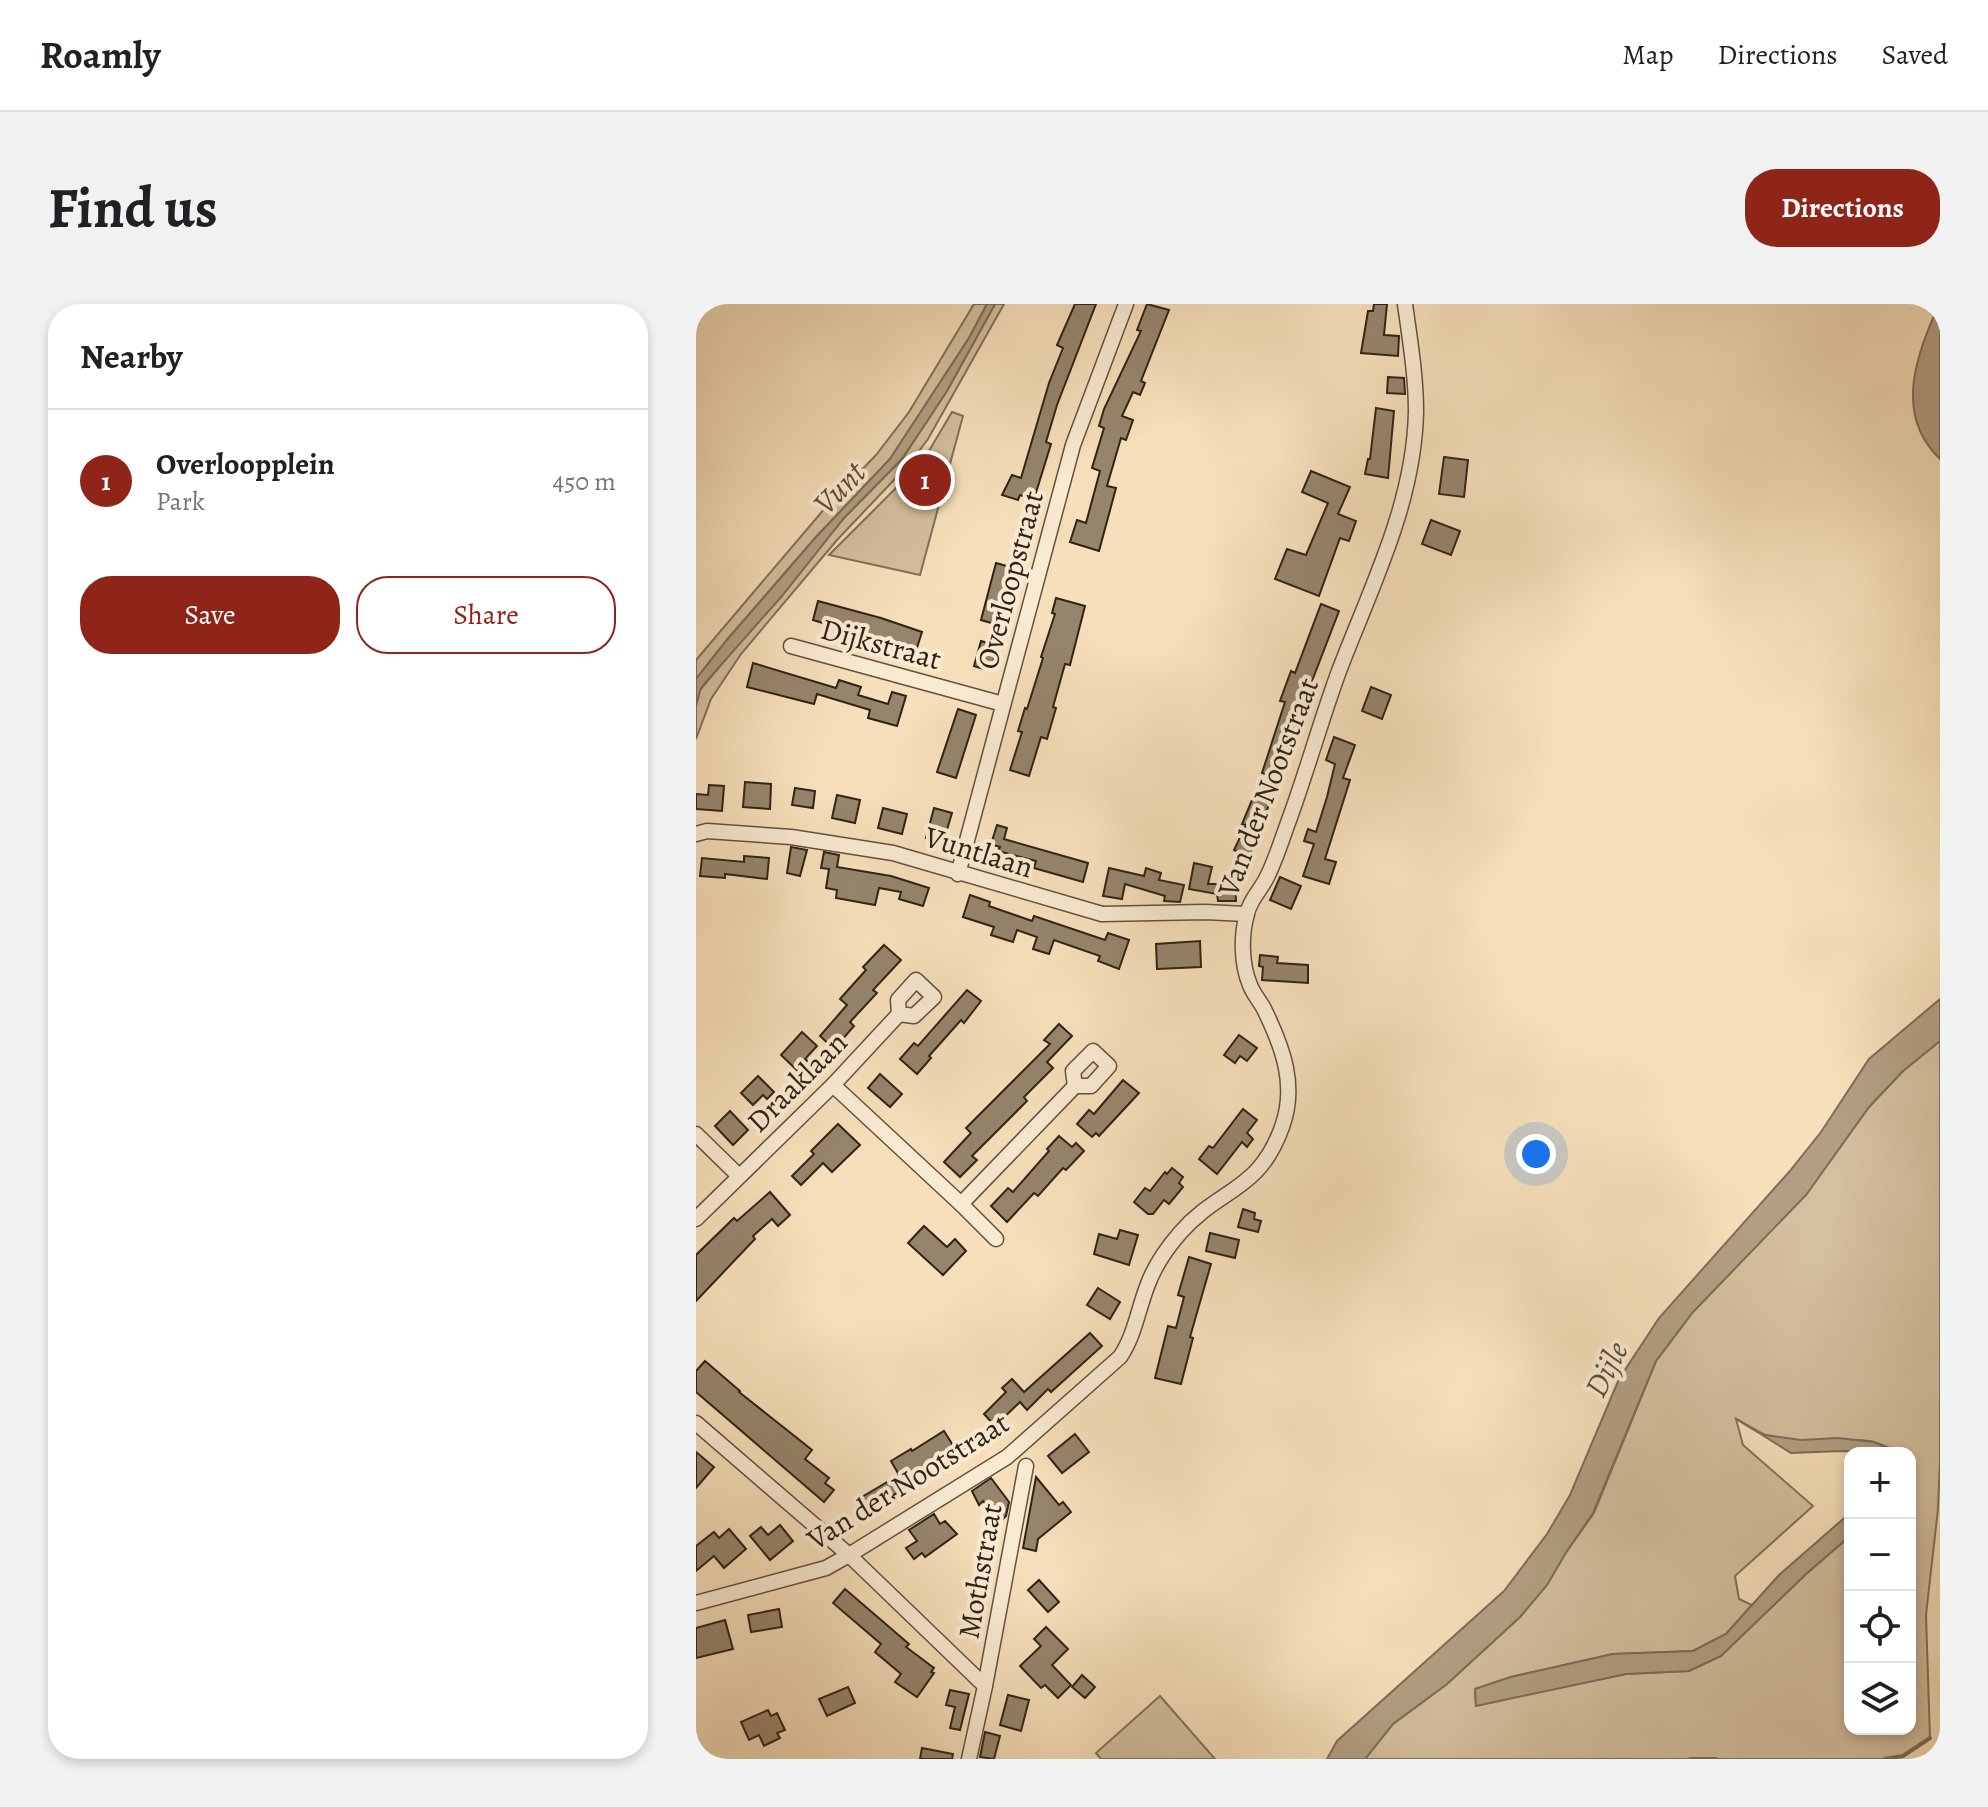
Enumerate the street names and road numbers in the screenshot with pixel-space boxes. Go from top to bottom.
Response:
street label: Overloopstraat [967,486,1053,674]
street label: Dijkstraat [816,609,946,679]
street label: Van der Nootstraat [1208,672,1328,903]
street label: Vuntlaan [919,816,1038,887]
street label: Draaklaan [738,1023,856,1141]
street label: Van der Nootstraat [799,1403,1017,1560]
street label: Mothstraat [948,1500,1012,1642]

